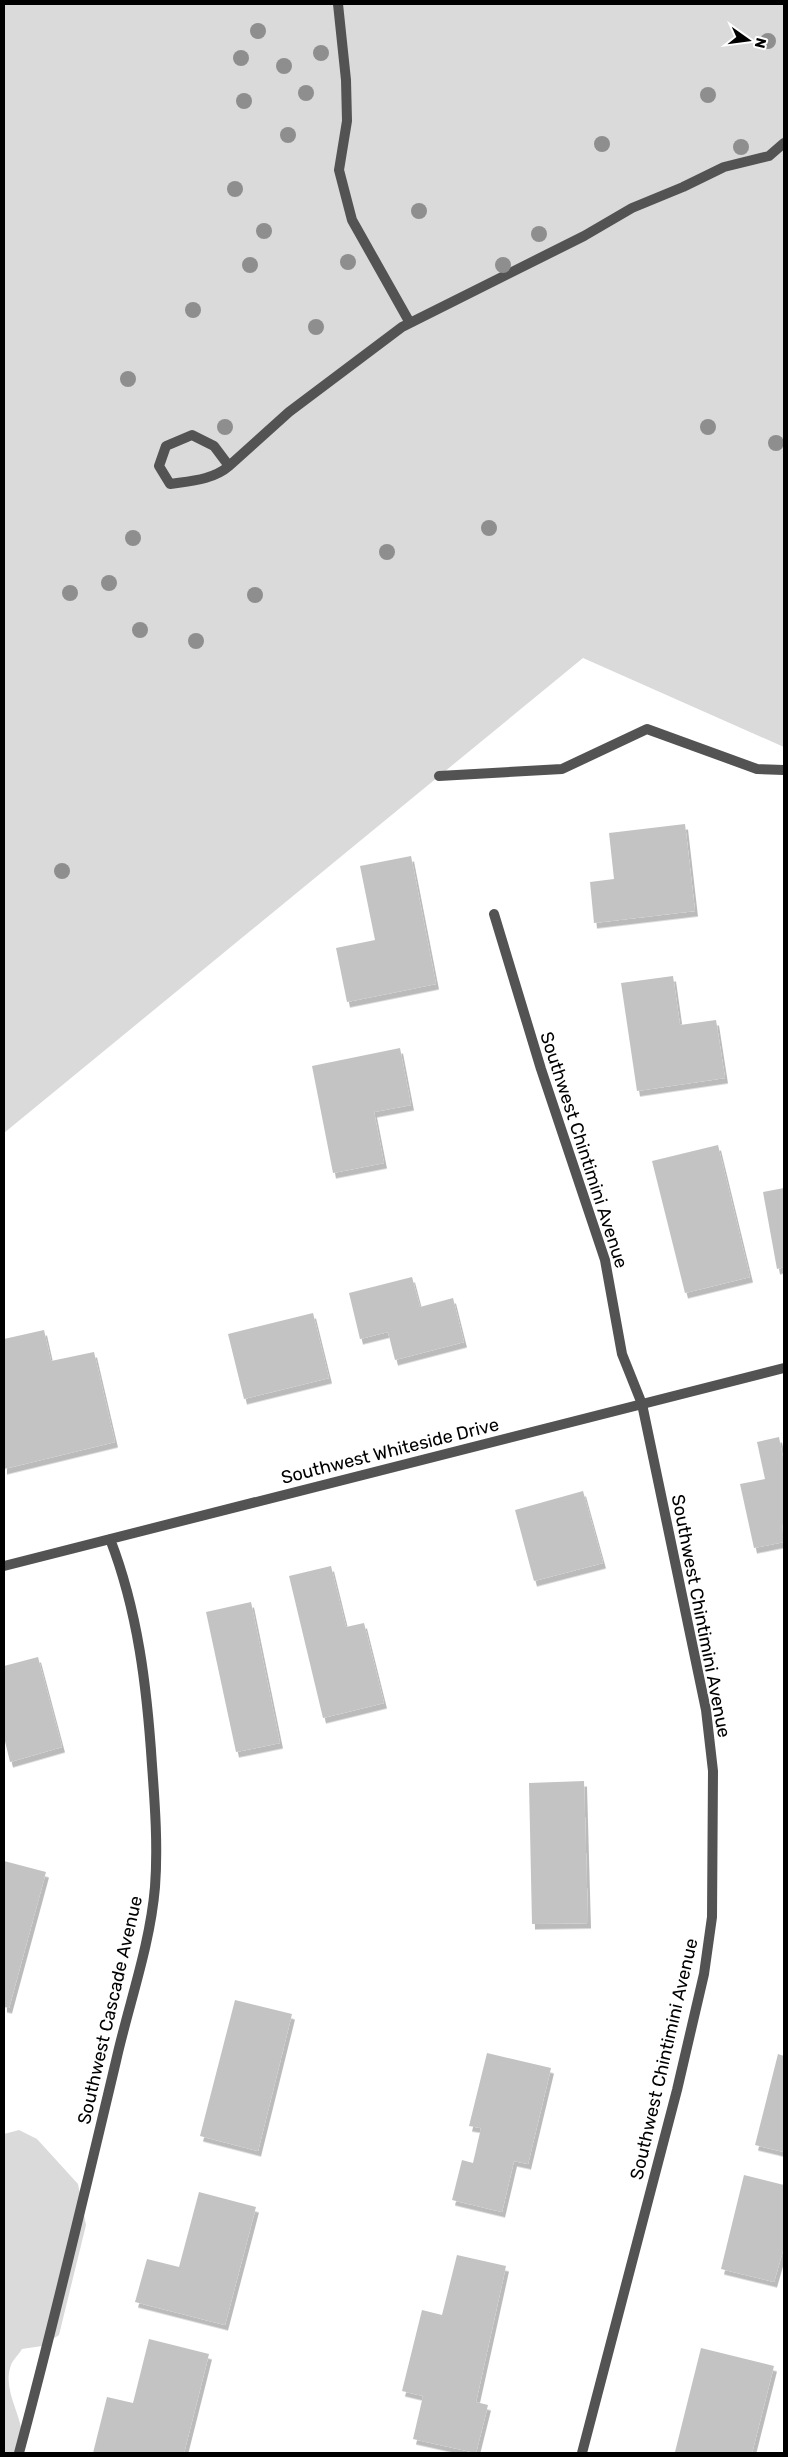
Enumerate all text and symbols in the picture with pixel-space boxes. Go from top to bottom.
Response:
north arrow [723,15,773,65]
text: N [751,36,770,50]
street label: Southwest Chintimini Avenue [535,1029,633,1271]
street label: Southwest Whiteside Drive [279,1413,501,1489]
street label: Southwest Chintimini Avenue [667,1493,735,1739]
street label: Southwest Cascade Avenue [73,1894,147,2126]
street label: Southwest Chintimini Avenue [625,1936,703,2182]

